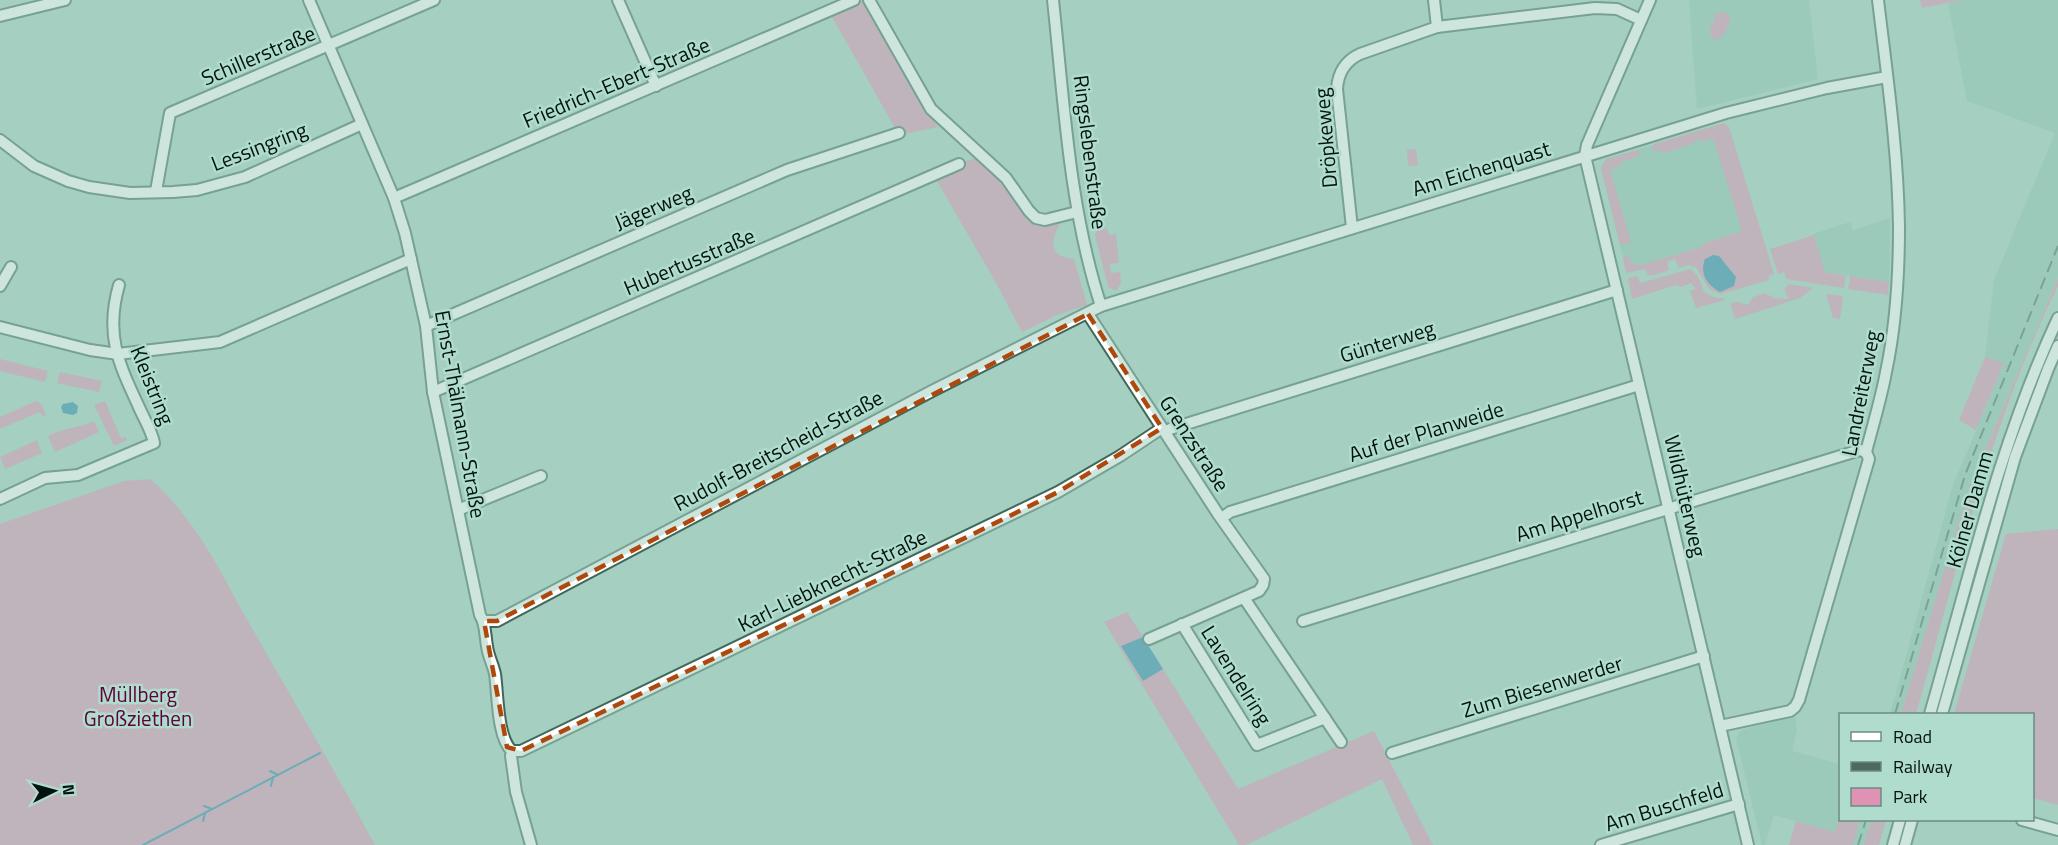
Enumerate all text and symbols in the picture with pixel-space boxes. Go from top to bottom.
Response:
street label: Schillerstraße [196,17,320,93]
street label: Friedrich-Ebert-Straße [517,28,715,136]
street label: Ringslebenstraße [1066,73,1116,231]
street label: Dröpkeweg [1305,86,1345,189]
street label: Lessingring [206,113,312,179]
street label: Am Eichenquast [1408,132,1555,204]
street label: Jägerweg [609,176,697,238]
street label: Hubertusstraße [618,219,760,303]
street label: Ernst-Thälmann-Straße [427,308,495,520]
street label: Günterweg [1336,311,1439,371]
street label: Landreiterweg [1832,327,1888,459]
street label: Kleistring [123,340,183,430]
street label: Rudolf-Breitscheid-Straße [668,381,888,519]
street label: Grenzstraße [1152,389,1238,497]
street label: Auf der Planweide [1345,392,1507,470]
street label: Wildhüterweg [1656,432,1716,560]
street label: Kölner Damm [1937,447,2001,571]
street label: Am Appelhorst [1511,480,1647,550]
street label: Karl-Liebknecht-Straße [732,520,932,640]
street label: Lavendelring [1194,619,1281,731]
street label: Zum Biesenwerder [1458,646,1626,726]
park label: Müllberg Großziethen [84,678,192,734]
legend [1839,713,2034,821]
text: Road [1893,723,1932,750]
text: Railway [1893,753,1953,780]
north arrow [24,761,84,821]
street label: Am Buschfeld [1601,773,1727,839]
text: N [57,783,81,796]
text: Park [1893,783,1928,810]

